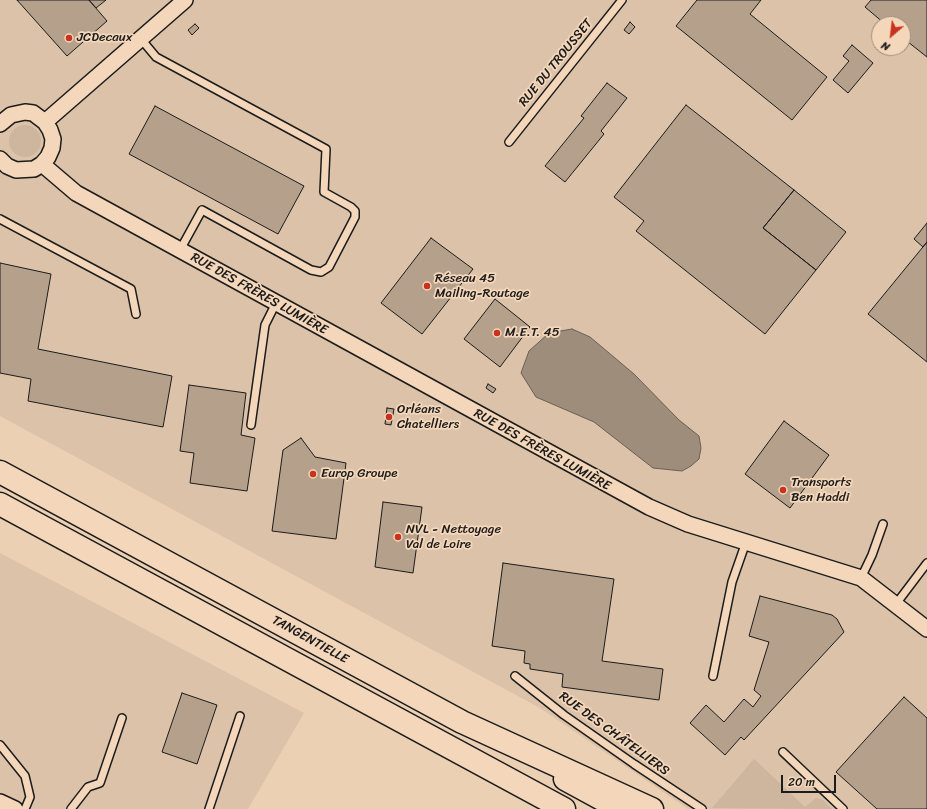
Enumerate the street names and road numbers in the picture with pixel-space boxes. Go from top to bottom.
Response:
street label: RUE DU TROUSSET [516,16,596,110]
street label: RUE DES FRÈRES LUMIÈRE [188,250,330,338]
street label: RUE DES FRÈRES LUMIÈRE [471,406,613,494]
street label: TANGENTIELLE [269,613,351,667]
street label: RUE DES CHÂTELLIERS [556,689,672,779]

